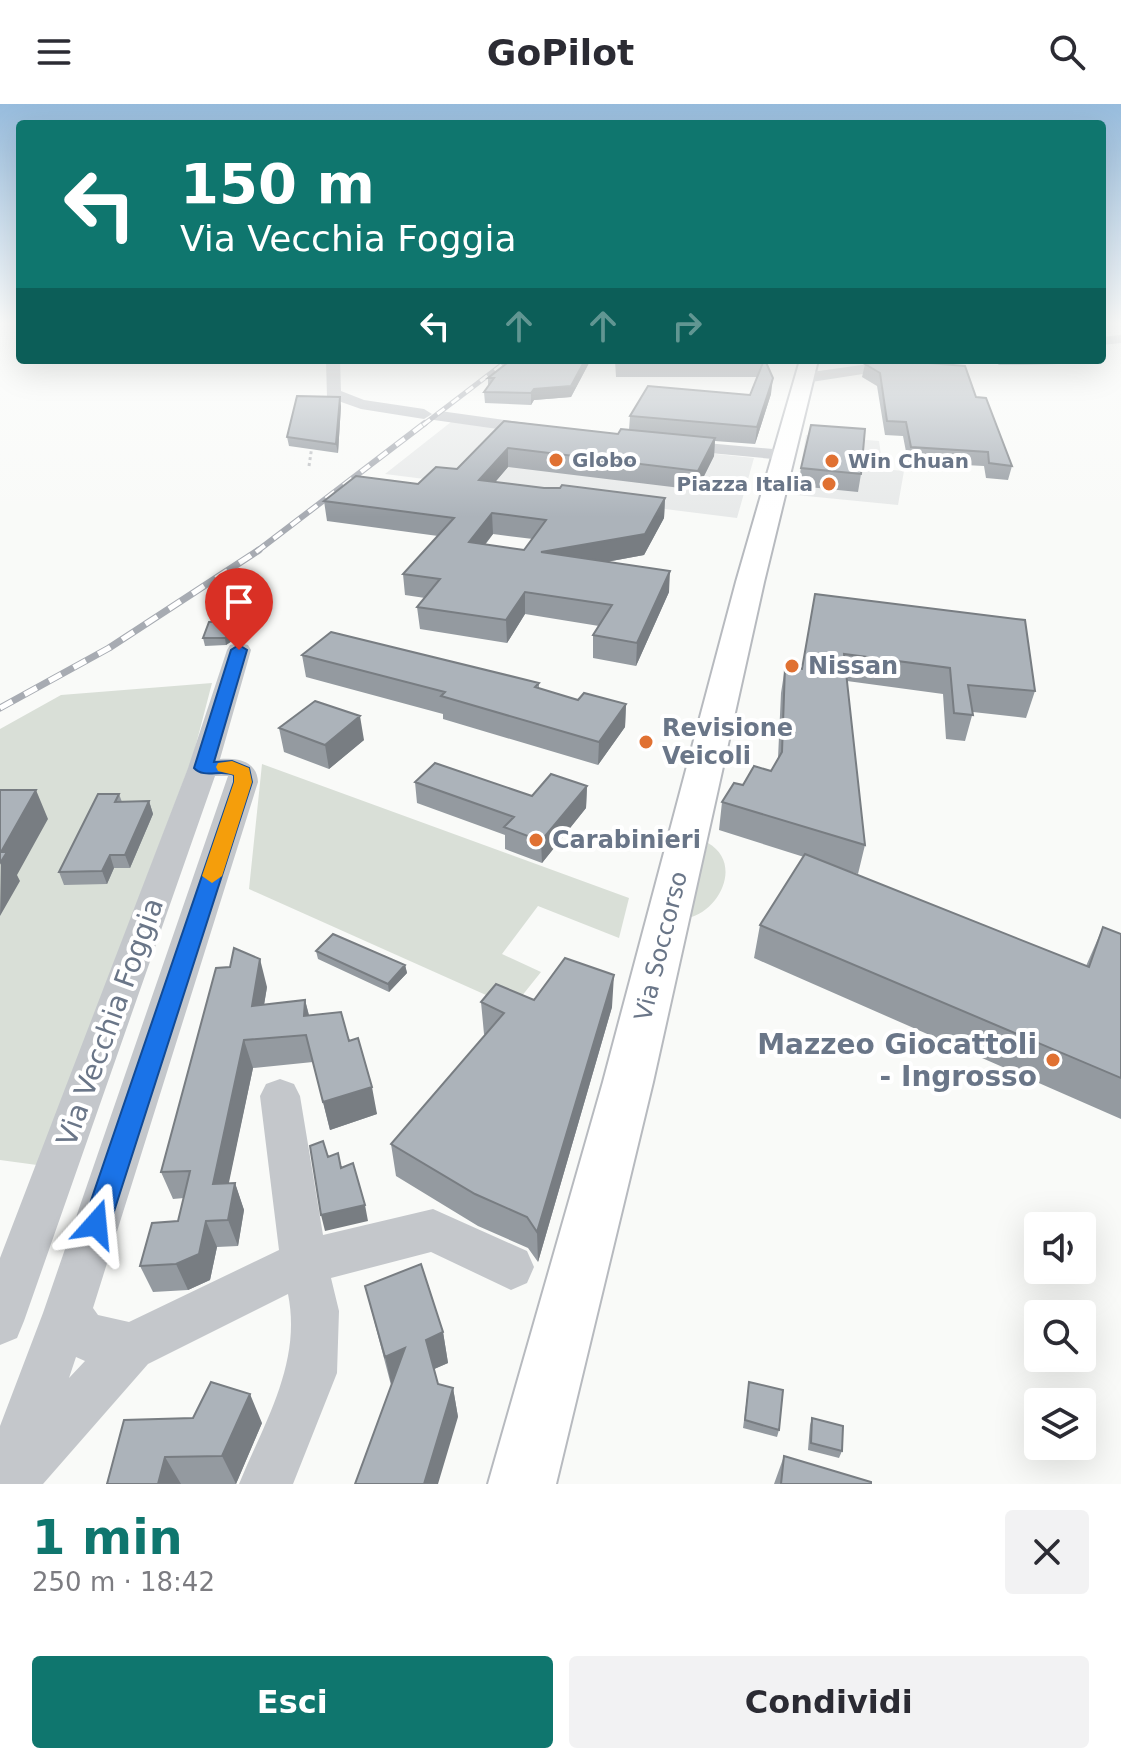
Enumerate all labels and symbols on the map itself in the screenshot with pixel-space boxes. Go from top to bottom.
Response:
place label: Globo [572,448,637,472]
place label: Win Chuan [848,449,969,473]
marker: Globo [547,451,565,469]
marker: Win Chuan [823,452,841,470]
place label: Piazza Italia [677,472,813,496]
marker: Piazza Italia [820,475,838,493]
pin [205,568,273,650]
place label: Nissan [808,652,898,680]
marker: Nissan [783,657,801,675]
place label: Revisione Veicoli [662,714,793,770]
marker: Revisione Veicoli [637,733,655,751]
place label: Carabinieri [552,826,701,854]
marker: Carabinieri [527,831,545,849]
street label: Via Soccorso [629,868,693,1024]
street label: Via Vecchia Foggia [50,893,170,1151]
place label: Mazzeo Giocattoli - Ingrosso [757,1028,1037,1093]
marker: Mazzeo Giocattoli - Ingrosso [1044,1051,1062,1069]
position arrow [54,1182,138,1266]

